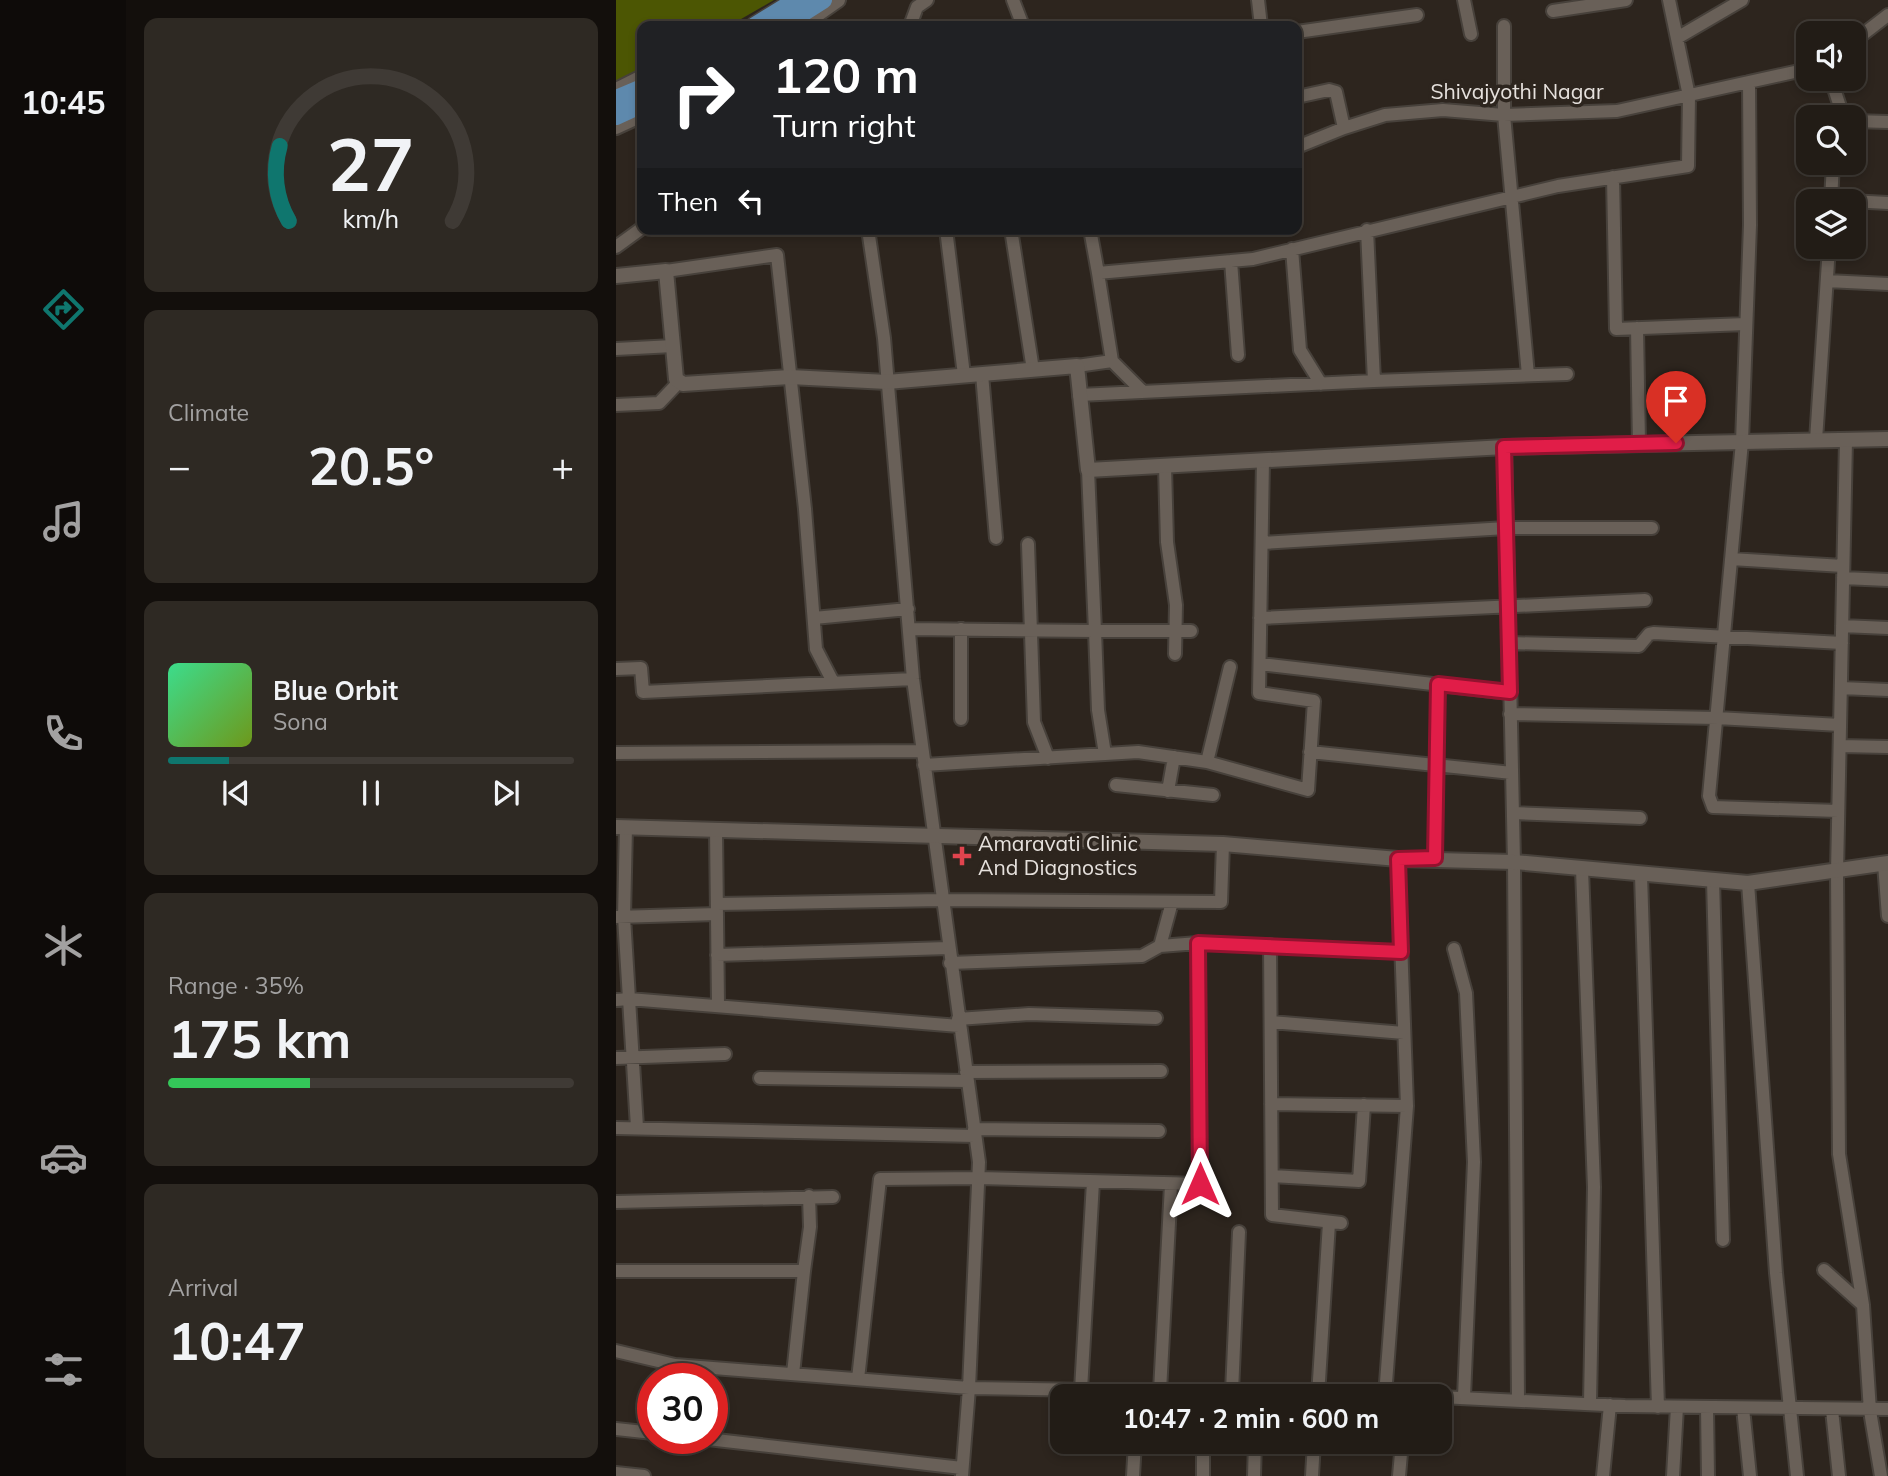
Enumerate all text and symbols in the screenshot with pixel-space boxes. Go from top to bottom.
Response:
map controls [1796,21,1866,259]
button: sound [1796,21,1866,91]
text: 120 m [773,44,919,105]
icon: right [658,49,749,140]
street label: Shivajyothi Nagar [1430,78,1604,104]
text: 10:45 [21,82,105,122]
text: Turn right [773,105,916,145]
button: search [1796,105,1866,175]
text: 27 [327,118,415,209]
icon: left [732,182,770,220]
text: Then [658,185,718,218]
button: layers [1796,189,1866,259]
text: km/h [343,203,399,234]
icon: directions [39,285,88,334]
pin [1646,371,1706,443]
icon: arrive [1657,382,1695,420]
text: Climate [168,398,249,427]
text: 20.5° [308,433,434,498]
text: − [168,442,191,490]
text: + [551,442,574,490]
icon: music [39,497,88,546]
text: Blue Orbit [273,674,398,707]
text: Sona [273,707,328,736]
icon: phone [39,709,88,758]
icon: previous [217,774,255,812]
icon: pause [352,774,390,812]
icon: next [487,774,525,812]
place label: Amaravati Clinic And Diagnostics [978,830,1138,880]
marker: Amaravati Clinic And Diagnostics [952,846,972,866]
icon: climate [39,921,88,970]
text: Range · 35% [168,971,304,1000]
text: 175 km [168,1006,351,1071]
icon: car [39,1133,88,1182]
position arrow [1163,1147,1237,1221]
text: Arrival [168,1273,238,1302]
text: 10:47 [168,1308,306,1373]
icon: filters [39,1345,88,1394]
speed limit sign: 30 [637,1363,728,1454]
text: 10:47 · 2 min · 600 m [1123,1402,1379,1435]

